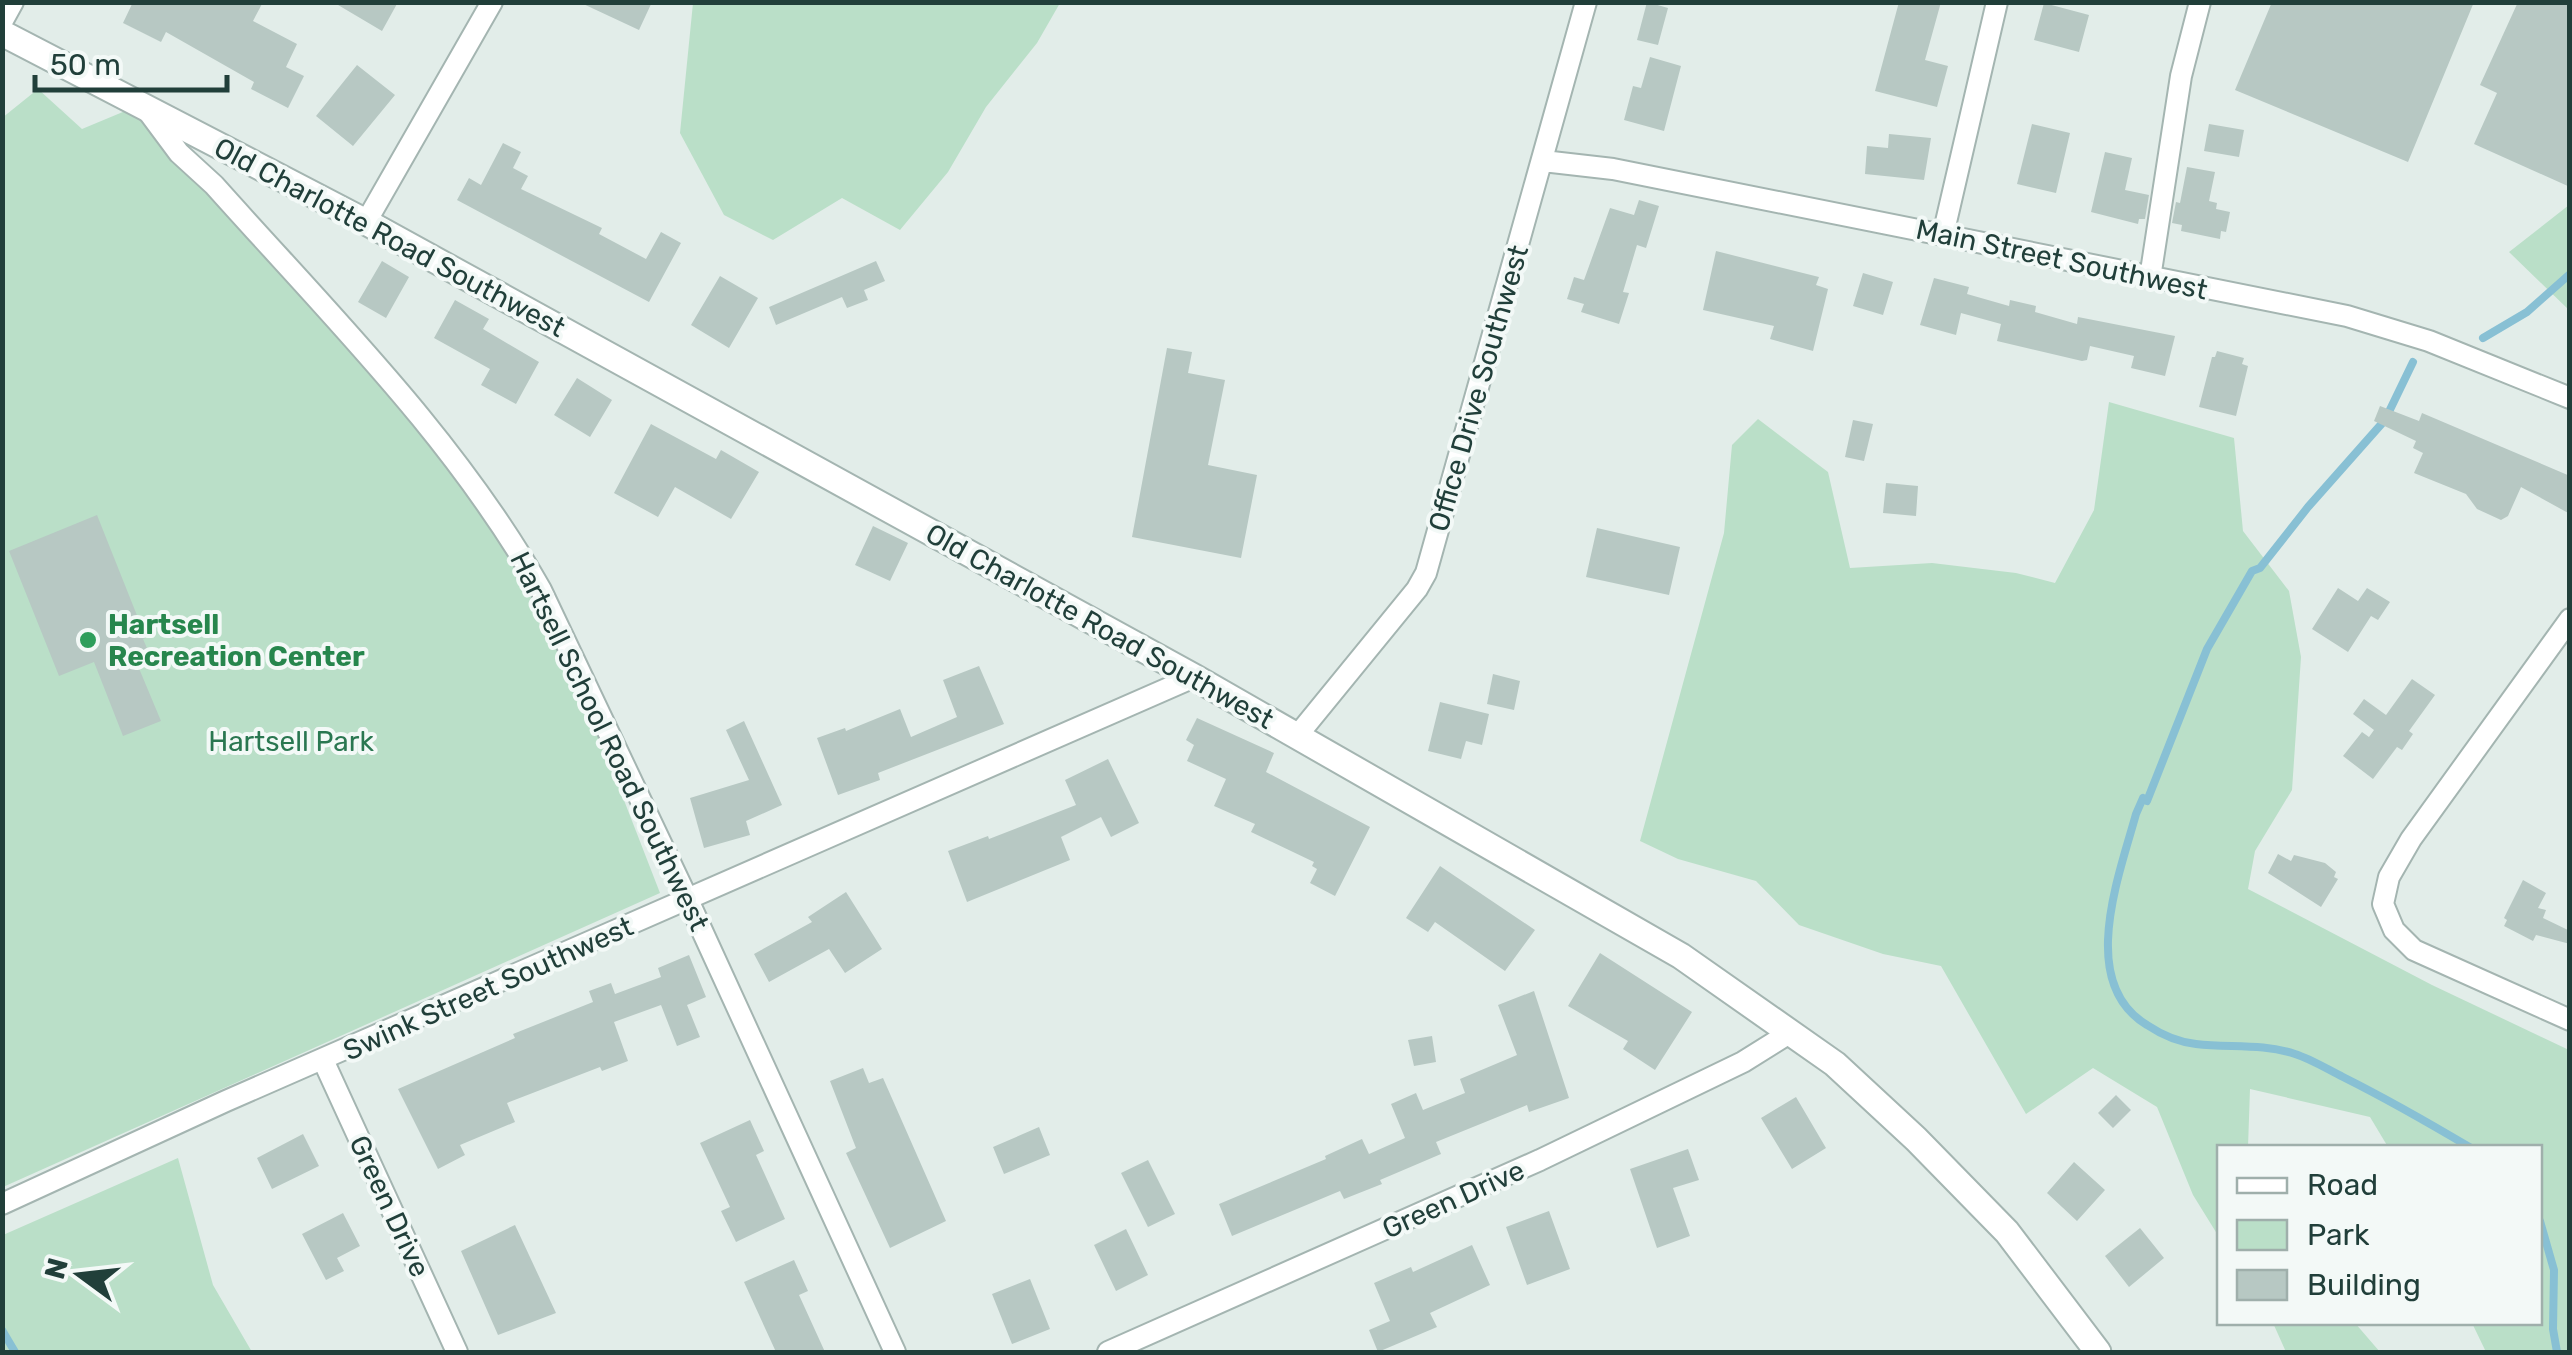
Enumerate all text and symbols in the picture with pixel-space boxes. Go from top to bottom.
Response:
scale bar [35,30,228,92]
text: 50 m [50,47,121,83]
street label: Old Charlotte Road Southwest [209,131,571,344]
street label: Main Street Southwest [1913,212,2211,307]
street label: Office Drive Southwest [1422,241,1535,535]
street label: Old Charlotte Road Southwest [920,517,1279,736]
street label: Hartsell School Road Southwest [503,546,716,936]
place label: Hartsell Recreation Center [108,608,365,673]
marker: Hartsell Recreation Center [77,629,99,651]
park label: Hartsell Park [208,725,374,758]
street label: Swink Street Southwest [338,910,638,1067]
street label: Green Drive [342,1130,437,1282]
legend [2217,1145,2542,1325]
street label: Green Drive [1377,1153,1529,1245]
text: Road [2307,1167,2378,1203]
text: Park [2307,1217,2370,1253]
north arrow [30,1225,130,1325]
text: N [38,1255,75,1283]
text: Building [2307,1267,2421,1303]

